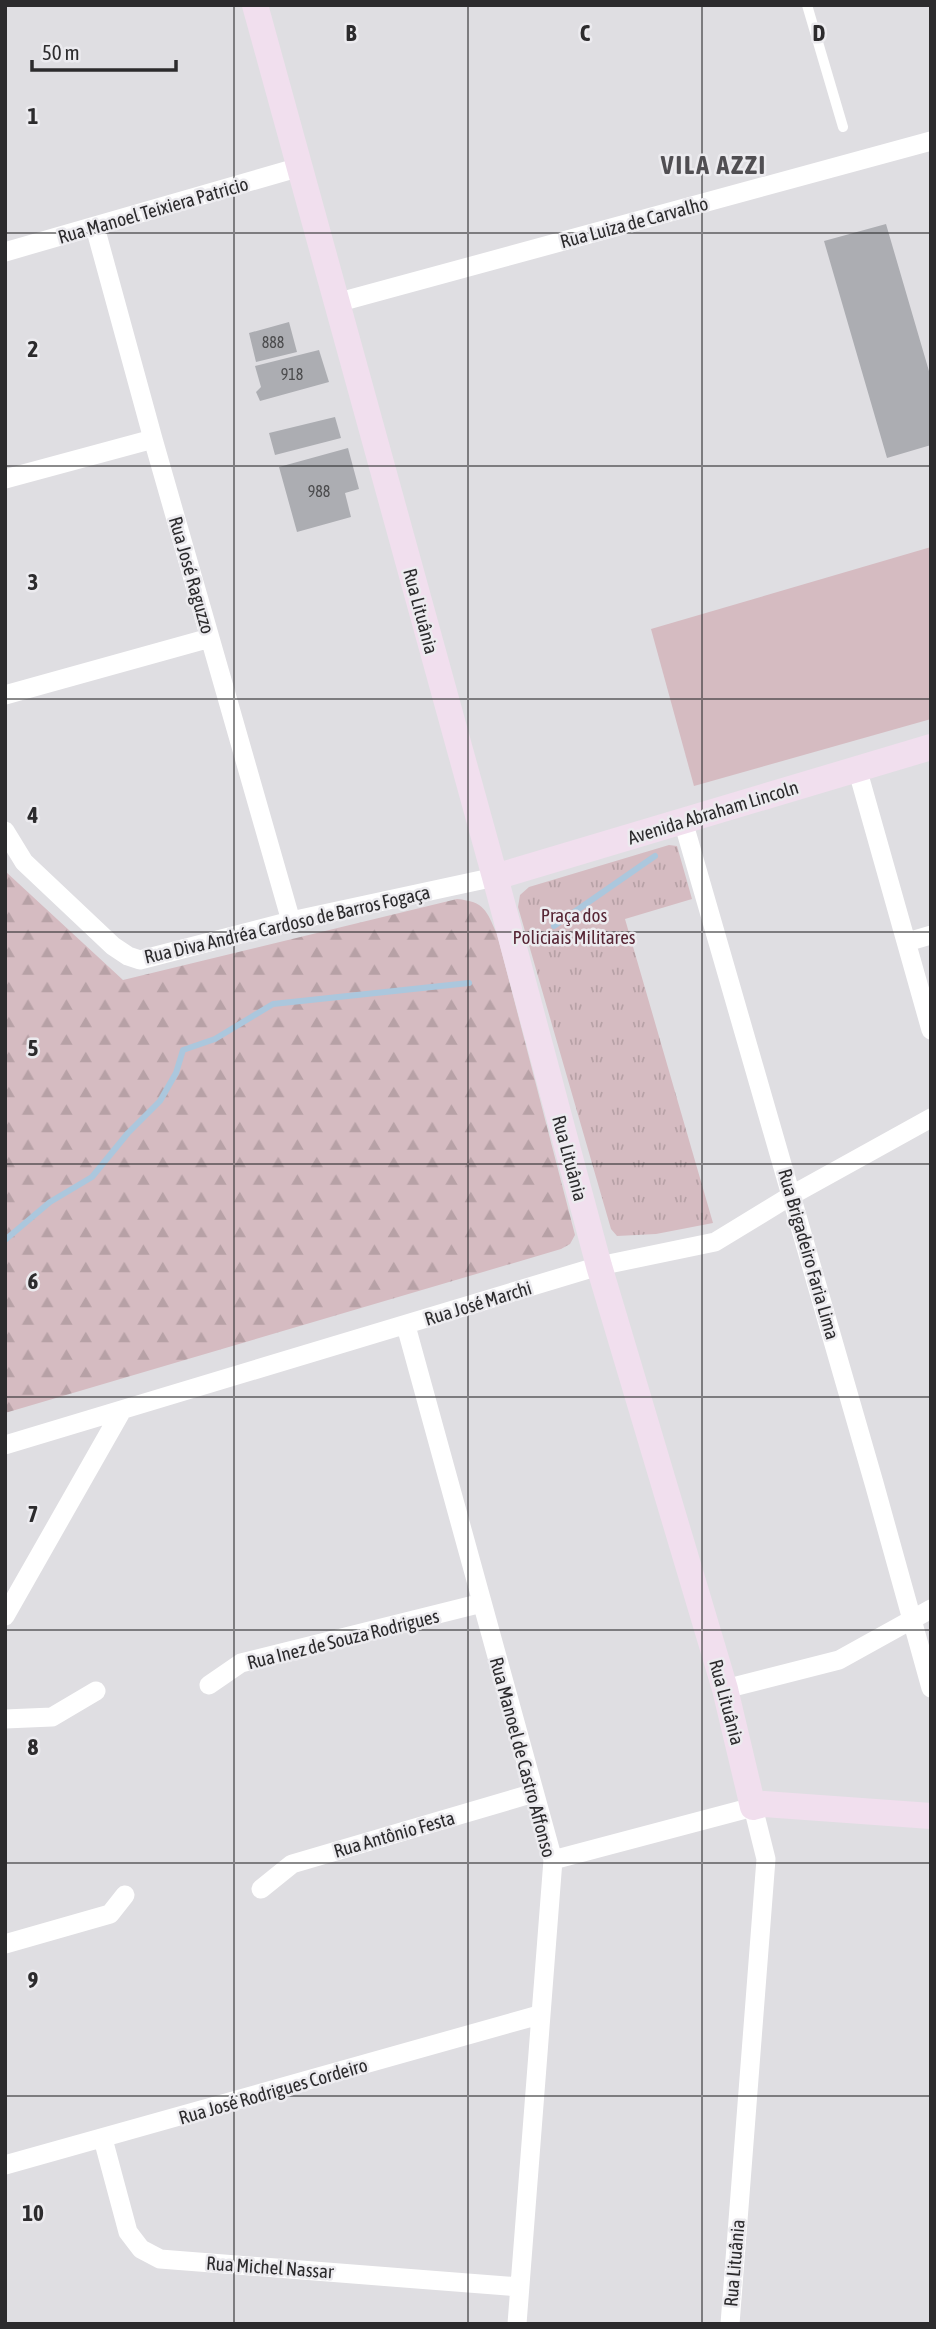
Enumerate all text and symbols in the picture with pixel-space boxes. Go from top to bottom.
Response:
text: B [346,20,357,46]
text: C [580,20,591,46]
text: D [813,20,826,46]
scale bar [32,28,175,72]
text: 50 m [42,40,80,64]
text: 1 [28,103,39,129]
district label: VILA AZZI [660,150,767,180]
street label: Rua Manoel Teixiera Patricio [55,172,251,248]
street label: Rua Luiza de Carvalho [558,192,710,252]
house number: 888 [262,333,284,351]
text: 2 [28,336,38,362]
house number: 918 [281,365,303,383]
house number: 988 [308,482,330,500]
street label: Rua José Raguzzo [165,514,219,636]
street label: Rua Lituânia [399,566,443,656]
text: 3 [28,569,38,595]
street label: Avenida Abraham Lincoln [625,776,801,848]
text: 4 [27,802,39,828]
street label: Rua Diva Andréa Cardoso de Barros Fogaça [142,880,432,968]
park label: Praça dos Policiais Militares [512,904,636,948]
text: 5 [28,1035,39,1061]
street label: Rua Lituânia [548,1113,592,1203]
street label: Rua Brigadeiro Faria Lima [774,1166,844,1342]
text: 6 [28,1268,39,1294]
street label: Rua José Marchi [422,1276,534,1330]
text: 7 [28,1501,38,1527]
street label: Rua Inez de Souza Rodrigues [245,1604,441,1673]
street label: Rua Manoel de Castro Affonso [486,1654,560,1860]
street label: Rua Lituânia [705,1657,749,1747]
text: 8 [28,1734,39,1760]
street label: Rua Antônio Festa [331,1806,457,1862]
text: 9 [28,1967,39,1993]
street label: Rua José Rodrigues Cordeiro [176,2053,370,2129]
text: 10 [22,2200,44,2226]
street label: Rua Lituânia [719,2218,749,2308]
street label: Rua Michel Nassar [206,2252,335,2282]

